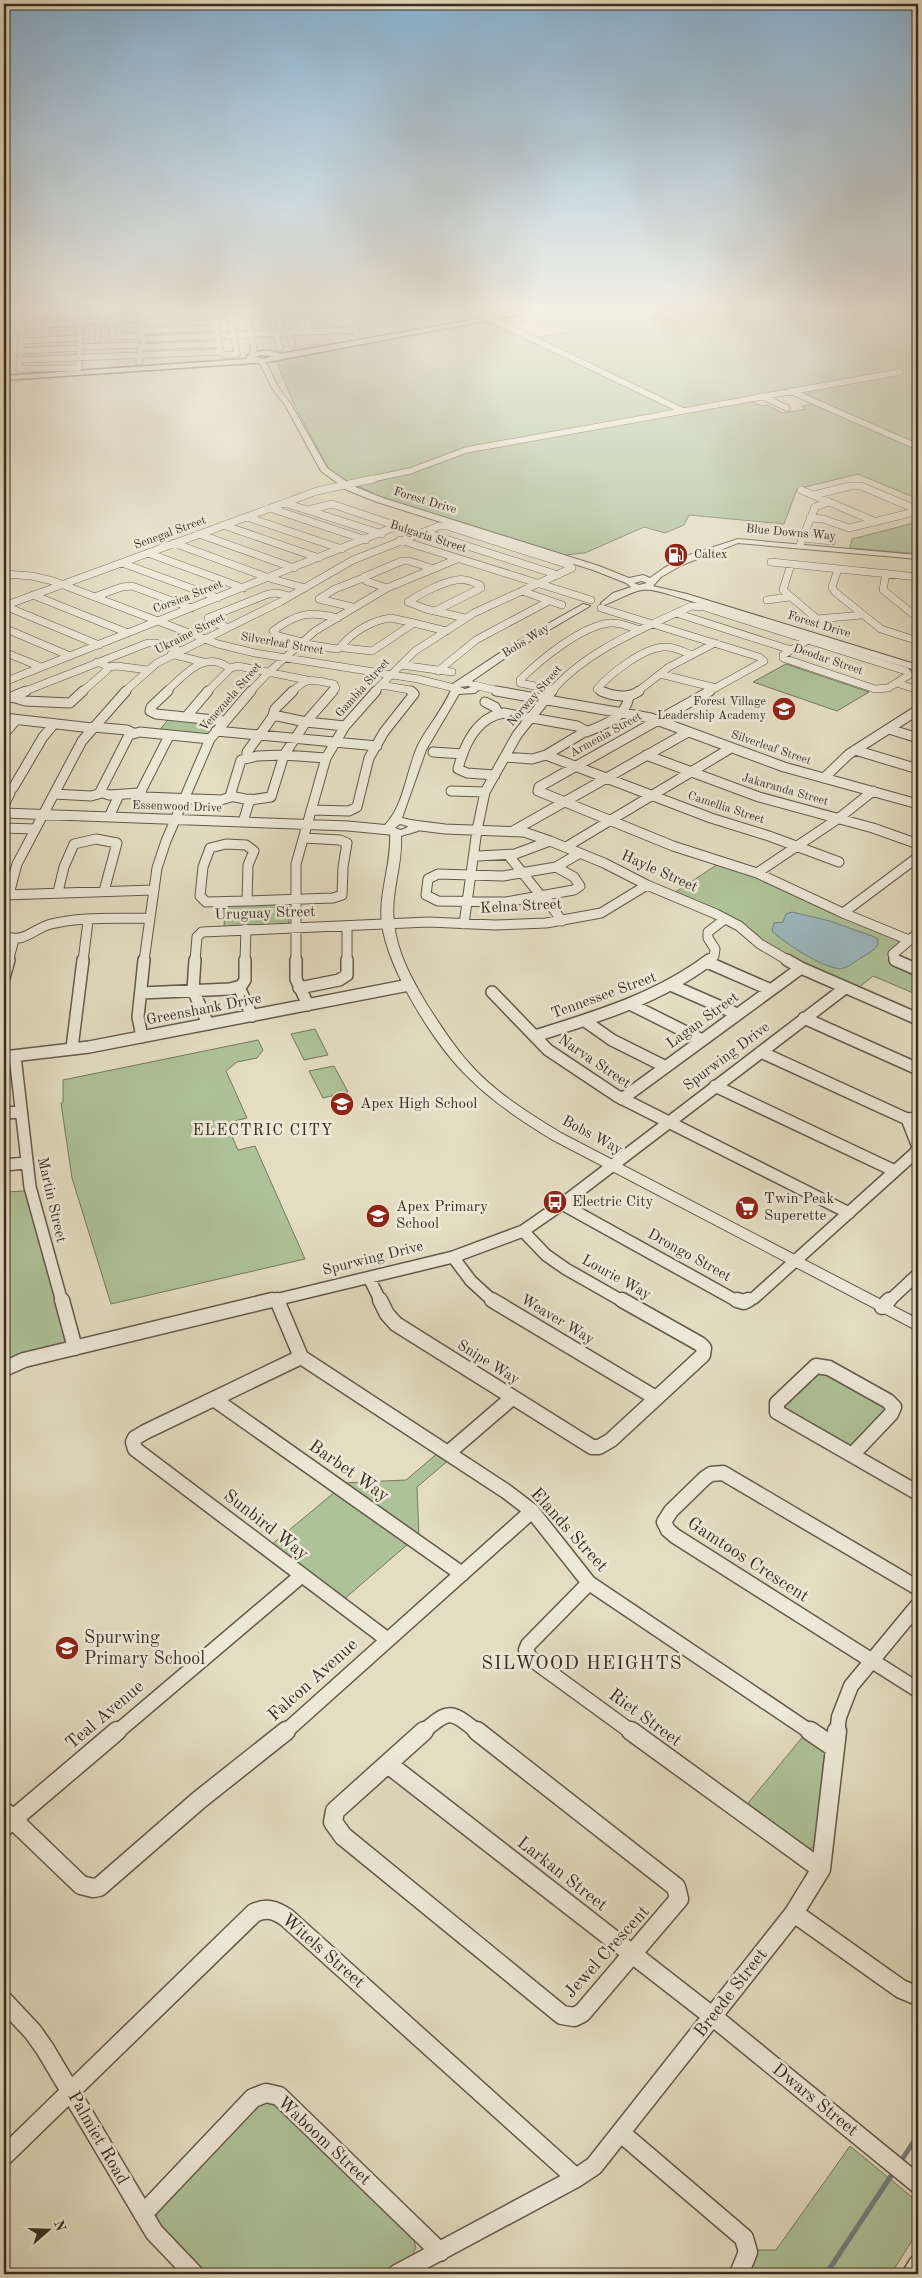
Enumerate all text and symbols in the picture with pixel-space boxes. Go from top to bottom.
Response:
street label: Forest Drive [392,486,458,516]
street label: Senegal Street [132,514,208,552]
street label: Bulgaria Street [388,519,468,555]
street label: Blue Downs Way [746,523,837,543]
fuel station icon: Caltex [663,542,689,568]
place label: Caltex [694,549,727,561]
street label: Corsica Street [151,578,225,616]
street label: Forest Drive [786,610,852,640]
street label: Ukraine Street [153,611,227,657]
street label: Bobs Way [500,622,552,660]
street label: Silverleaf Street [240,631,324,657]
street label: Deodar Street [791,642,865,678]
street label: Gambia Street [334,656,392,720]
street label: Venezuela Street [198,660,264,734]
street label: Norway Street [505,663,565,729]
place label: Forest Village Leadership Academy [657,696,767,722]
school or university icon: Forest Village Leadership Academy [771,696,797,722]
street label: Armenia Street [568,710,644,760]
street label: Silverleaf Street [729,729,813,767]
street label: Jakaranda Street [740,772,830,808]
street label: Camellia Street [686,790,766,826]
street label: Essenwood Drive [132,799,223,815]
street label: Hayle Street [619,849,699,895]
street label: Kelna Street [480,897,562,917]
street label: Uruguay Street [214,905,316,923]
street label: Tennessee Street [550,970,658,1022]
street label: Lagan Street [664,990,742,1052]
street label: Greenshank Drive [145,991,263,1029]
street label: Spurwing Drive [681,1020,773,1094]
street label: Narva Street [555,1032,633,1092]
school or university icon: Apex High School [329,1091,355,1117]
place label: Apex High School [360,1097,477,1112]
street label: Bobs Way [559,1114,625,1158]
district label: ELECTRIC CITY [192,1123,334,1139]
street label: Martin Street [34,1156,68,1244]
bus stop icon: Electric City [542,1189,568,1215]
place label: Twin Peak Superette [764,1192,834,1224]
place label: Electric City [572,1195,653,1210]
supermarket icon: Twin Peak Superette [734,1195,760,1221]
place label: Apex Primary School [396,1200,488,1232]
school or university icon: Apex Primary School [365,1203,391,1229]
street label: Drongo Street [645,1227,733,1285]
street label: Spurwing Drive [321,1239,425,1279]
street label: Lourie Way [579,1253,653,1303]
street label: Weaver Way [518,1292,596,1348]
street label: Snipe Way [454,1338,522,1388]
street label: Barbet Way [306,1437,393,1505]
street label: Elands Street [527,1485,611,1575]
street label: Sunbird Way [220,1486,312,1564]
street label: Gamtoos Crescent [684,1514,812,1606]
place label: Spurwing Primary School [84,1629,205,1668]
school or university icon: Spurwing Primary School [54,1635,80,1661]
street label: Falcon Avenue [265,1635,361,1725]
district label: SILWOOD HEIGHTS [481,1655,683,1674]
street label: Teal Avenue [62,1677,148,1753]
street label: Riet Street [605,1686,685,1750]
street label: Larkan Street [513,1833,611,1915]
street label: Jewel Crescent [561,1903,653,2001]
street label: Witels Street [278,1910,368,1992]
street label: Breede Street [691,1945,771,2041]
street label: Dwars Street [769,2060,861,2140]
street label: Palmiet Road [64,2088,132,2188]
street label: Waboom Street [274,2093,374,2189]
north arrow [22,2206,72,2256]
text: N [51,2218,68,2234]

